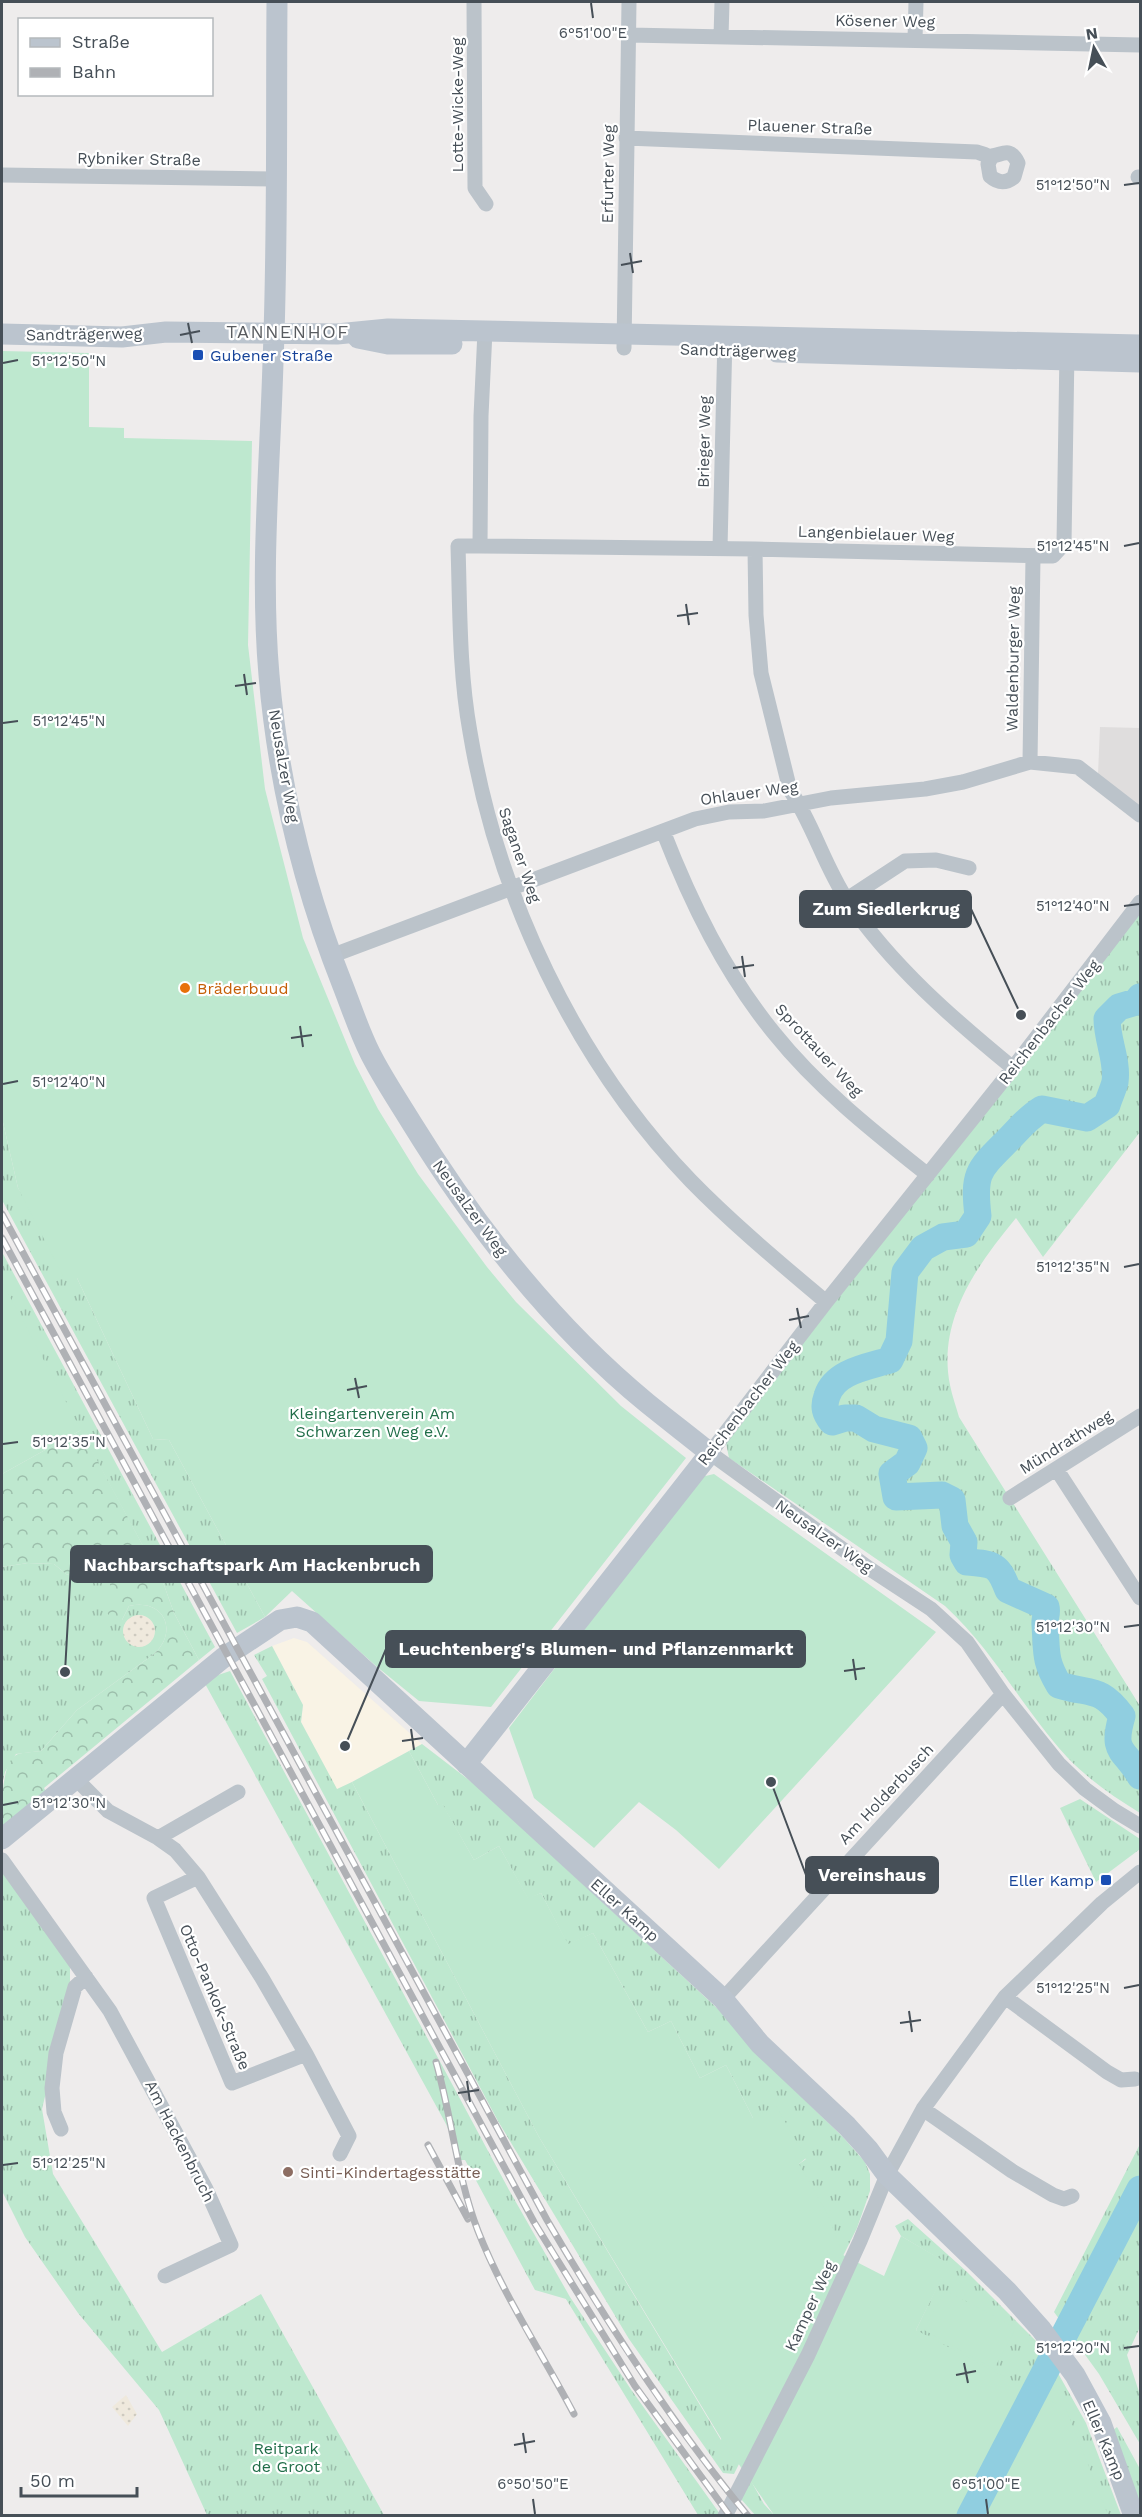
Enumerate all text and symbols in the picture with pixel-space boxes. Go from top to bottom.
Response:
street label: Kösener Weg [835,11,936,31]
legend [18,18,213,96]
north arrow [1064,18,1124,78]
text: N [1084,23,1099,44]
text: 6°51'00"E [559,24,627,42]
text: Straße [72,31,130,52]
street label: Lotte-Wicke-Weg [448,37,467,172]
text: Bahn [72,61,116,82]
street label: Plauener Straße [747,115,873,139]
street label: Erfurter Weg [598,124,618,224]
street label: Rybniker Straße [77,148,201,170]
text: 51°12'50"N [1036,176,1110,194]
district label: TANNENHOF [226,321,350,342]
street label: Sandträgerweg [26,323,143,345]
street label: Sandträgerweg [680,339,797,363]
place label: Gubener Straße [210,346,333,365]
marker: Gubener Straße [191,348,205,362]
text: 51°12'50"N [32,352,106,370]
street label: Brieger Weg [694,395,714,488]
street label: Langenbielauer Weg [797,522,955,546]
text: 51°12'45"N [1036,537,1110,555]
street label: Waldenburger Weg [1002,586,1024,732]
street label: Neusalzer Weg [265,708,303,825]
text: 51°12'45"N [32,712,106,730]
street label: Ohlauer Weg [699,777,800,809]
street label: Saganer Weg [495,805,545,906]
callout: Zum Siedlerkrug [800,891,971,927]
text: 51°12'40"N [1036,897,1110,915]
text: Zum Siedlerkrug [812,898,961,919]
street label: Reichenbacher Weg [994,956,1104,1088]
place label: Bräderbuud [197,979,288,998]
marker: Bräderbuud [178,981,192,995]
street label: Sprottauer Weg [771,1000,867,1101]
text: 51°12'40"N [32,1073,106,1091]
street label: Neusalzer Weg [429,1156,512,1260]
text: 51°12'35"N [1036,1258,1110,1276]
street label: Reichenbacher Weg [693,1337,803,1469]
park label: Kleingartenverein Am Schwarzen Weg e.V. [289,1404,455,1441]
street label: Mündrathweg [1016,1406,1116,1478]
text: 51°12'35"N [32,1433,106,1451]
street label: Neusalzer Weg [772,1495,877,1577]
callout: Nachbarschaftspark Am Hackenbruch [71,1546,432,1582]
text: Nachbarschaftspark Am Hackenbruch [84,1554,420,1575]
text: 51°12'30"N [1036,1618,1110,1636]
callout: Leuchtenberg's Blumen- und Pflanzenmarkt [386,1631,805,1667]
text: Leuchtenberg's Blumen- und Pflanzenmarkt [399,1638,794,1659]
street label: Am Holderbusch [835,1740,937,1848]
text: 51°12'30"N [32,1794,106,1812]
callout: Vereinshaus [806,1857,938,1893]
text: Vereinshaus [818,1864,926,1885]
place label: Eller Kamp [1009,1871,1094,1890]
marker: Eller Kamp [1099,1873,1113,1887]
street label: Eller Kamp [587,1874,663,1946]
street label: Otto-Pankok-Straße [176,1921,254,2073]
text: 51°12'25"N [1036,1979,1110,1997]
street label: Am Hackenbruch [141,2077,219,2205]
text: 51°12'25"N [32,2154,106,2172]
place label: Sinti-Kindertagesstätte [300,2163,481,2182]
marker: Sinti-Kindertagesstätte [281,2165,295,2179]
street label: Kamper Weg [781,2257,839,2354]
text: 51°12'20"N [1036,2339,1110,2357]
street label: Eller Kamp [1079,2397,1129,2483]
park label: Reitpark de Groot [252,2439,320,2476]
scale bar [21,2460,136,2498]
text: 50 m [30,2470,75,2491]
text: 6°50'50"E [497,2475,569,2493]
text: 6°51'00"E [952,2475,1020,2493]

